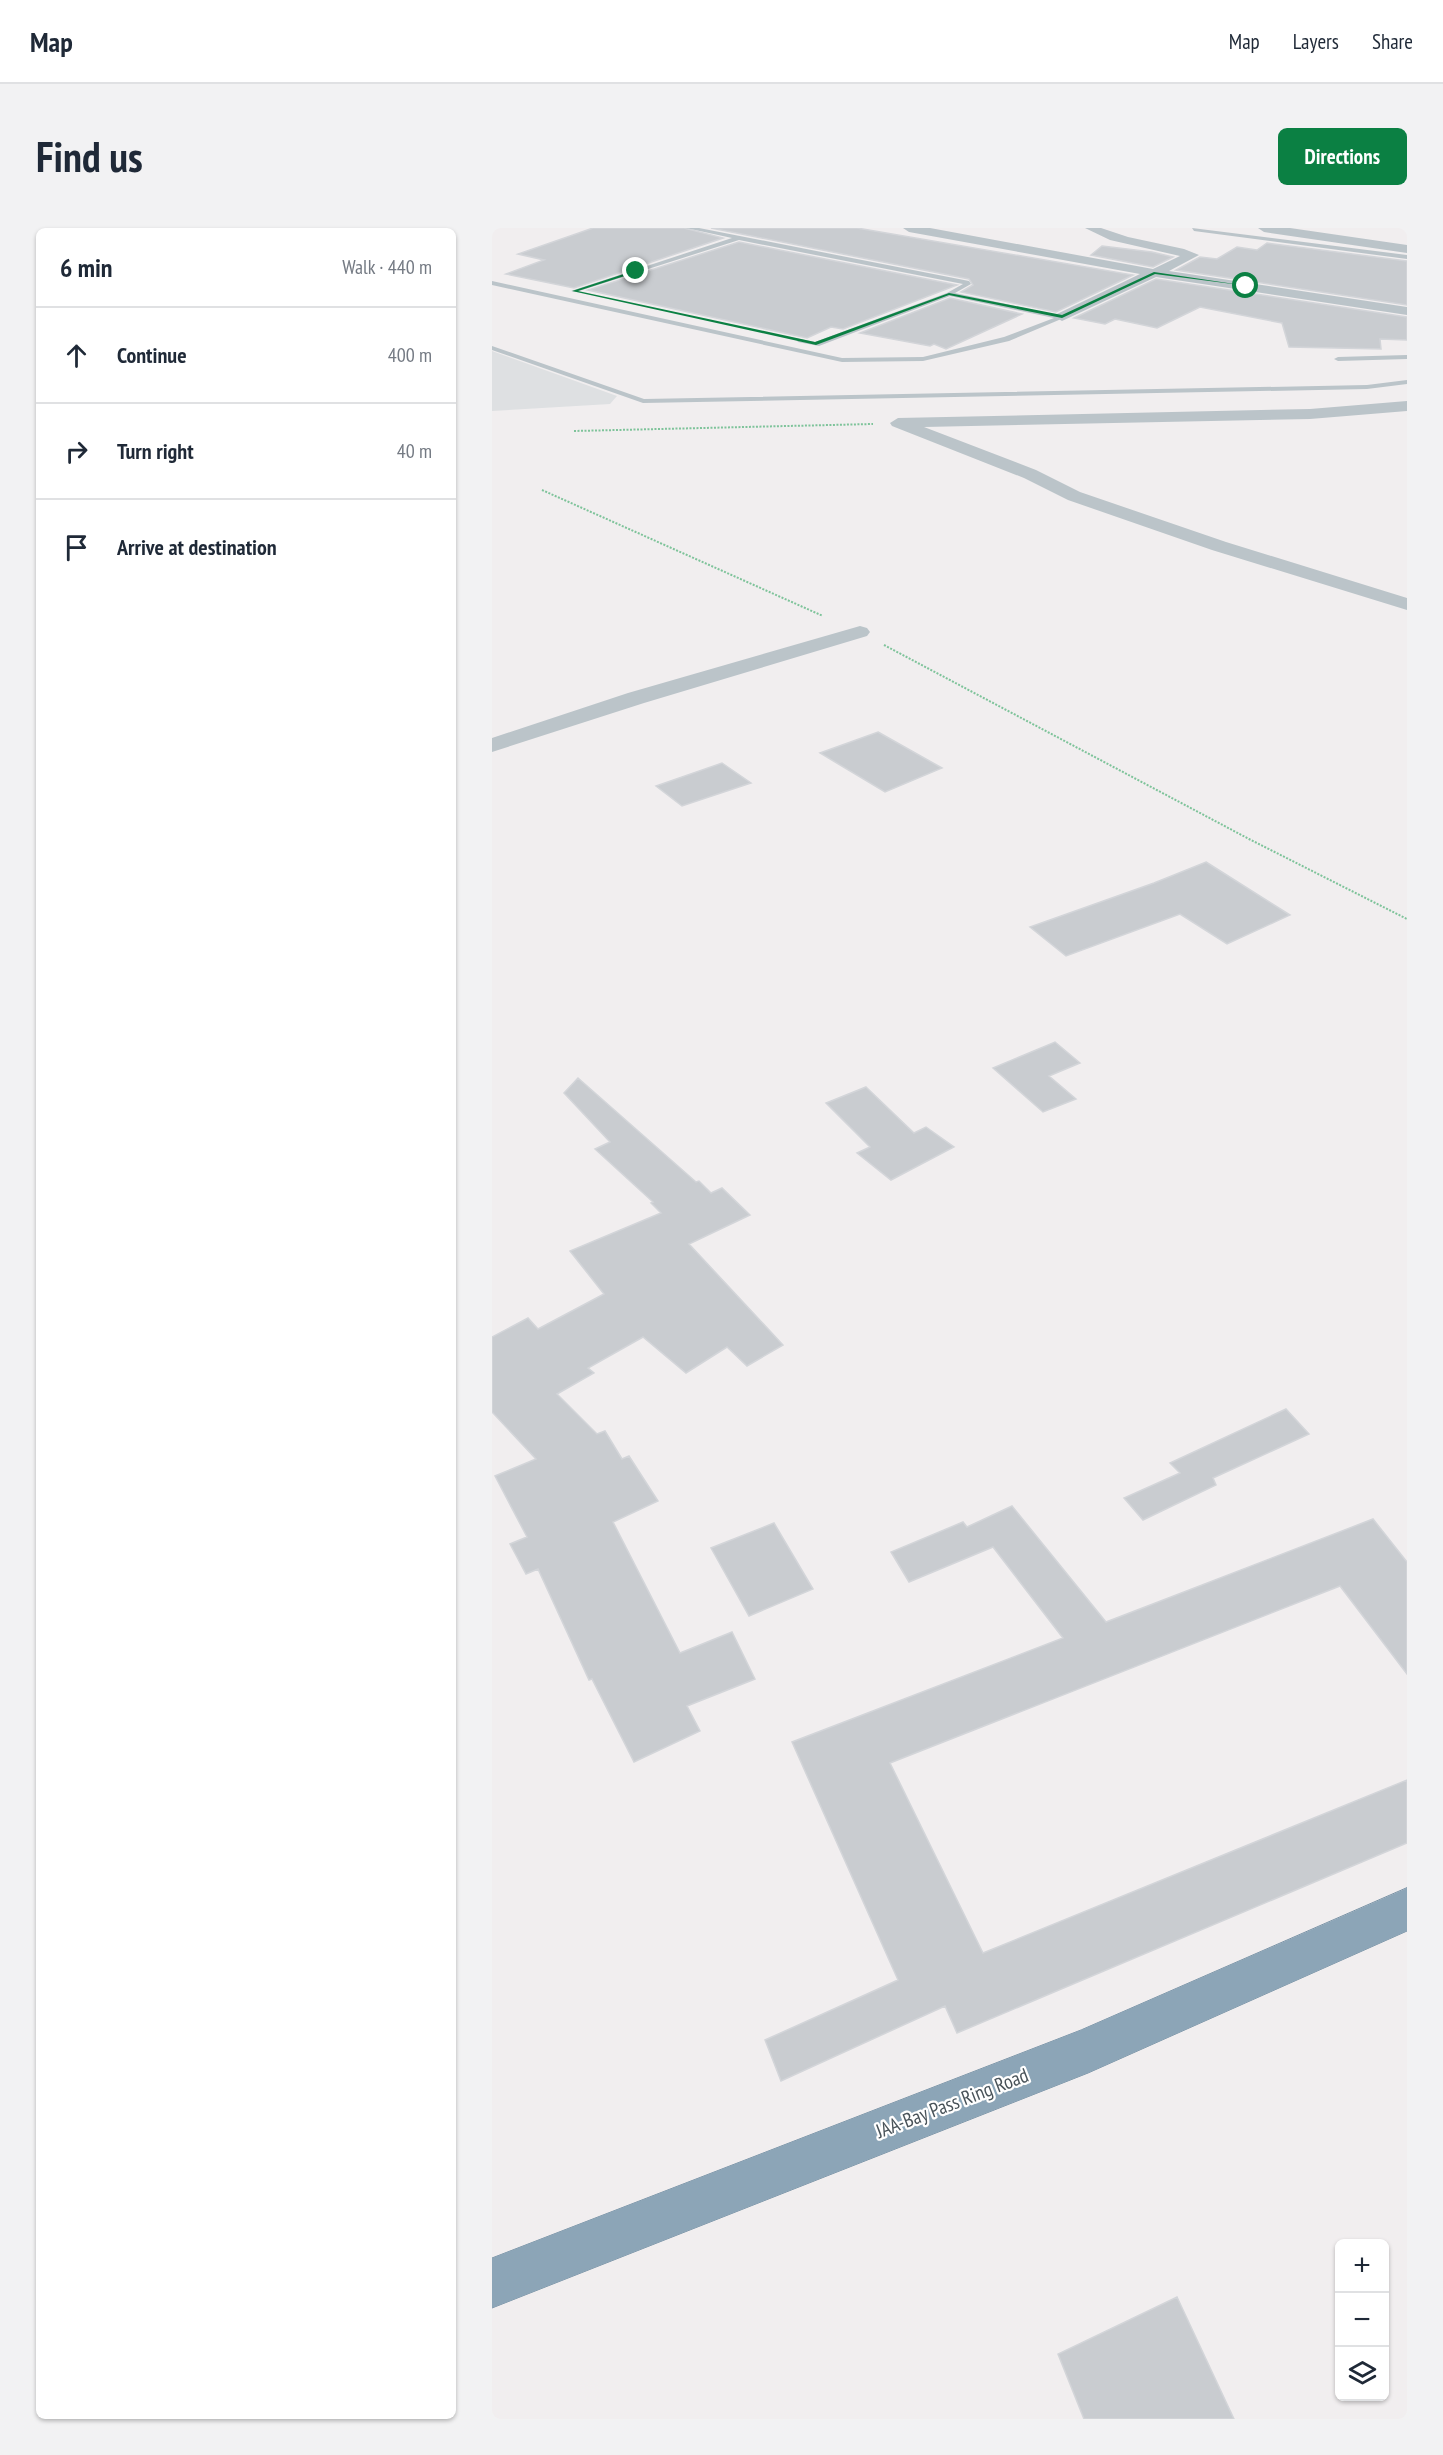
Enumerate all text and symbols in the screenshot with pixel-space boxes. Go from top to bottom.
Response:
text: Map [30,23,73,60]
text: Map [1229,28,1260,55]
text: Layers [1293,28,1339,55]
text: Share [1372,28,1413,55]
button: Directions [1278,128,1407,185]
text: Find us [36,129,143,184]
text: 6 min [60,251,113,284]
text: Walk · 440 m [342,254,432,280]
route end [622,257,648,283]
route start [1232,272,1258,298]
icon: ahead [60,339,93,372]
text: Continue [117,341,187,369]
text: 400 m [388,342,432,368]
icon: right [60,435,93,468]
text: Turn right [117,437,194,465]
text: 40 m [397,438,432,464]
icon: arrive [60,531,93,564]
text: Arrive at destination [117,533,277,561]
street label: JAA-Bay Pass Ring Road [871,2062,1032,2144]
map controls [1335,2239,1389,2401]
button: + [1335,2239,1389,2293]
button: − [1335,2293,1389,2347]
button: layers [1335,2347,1389,2401]

